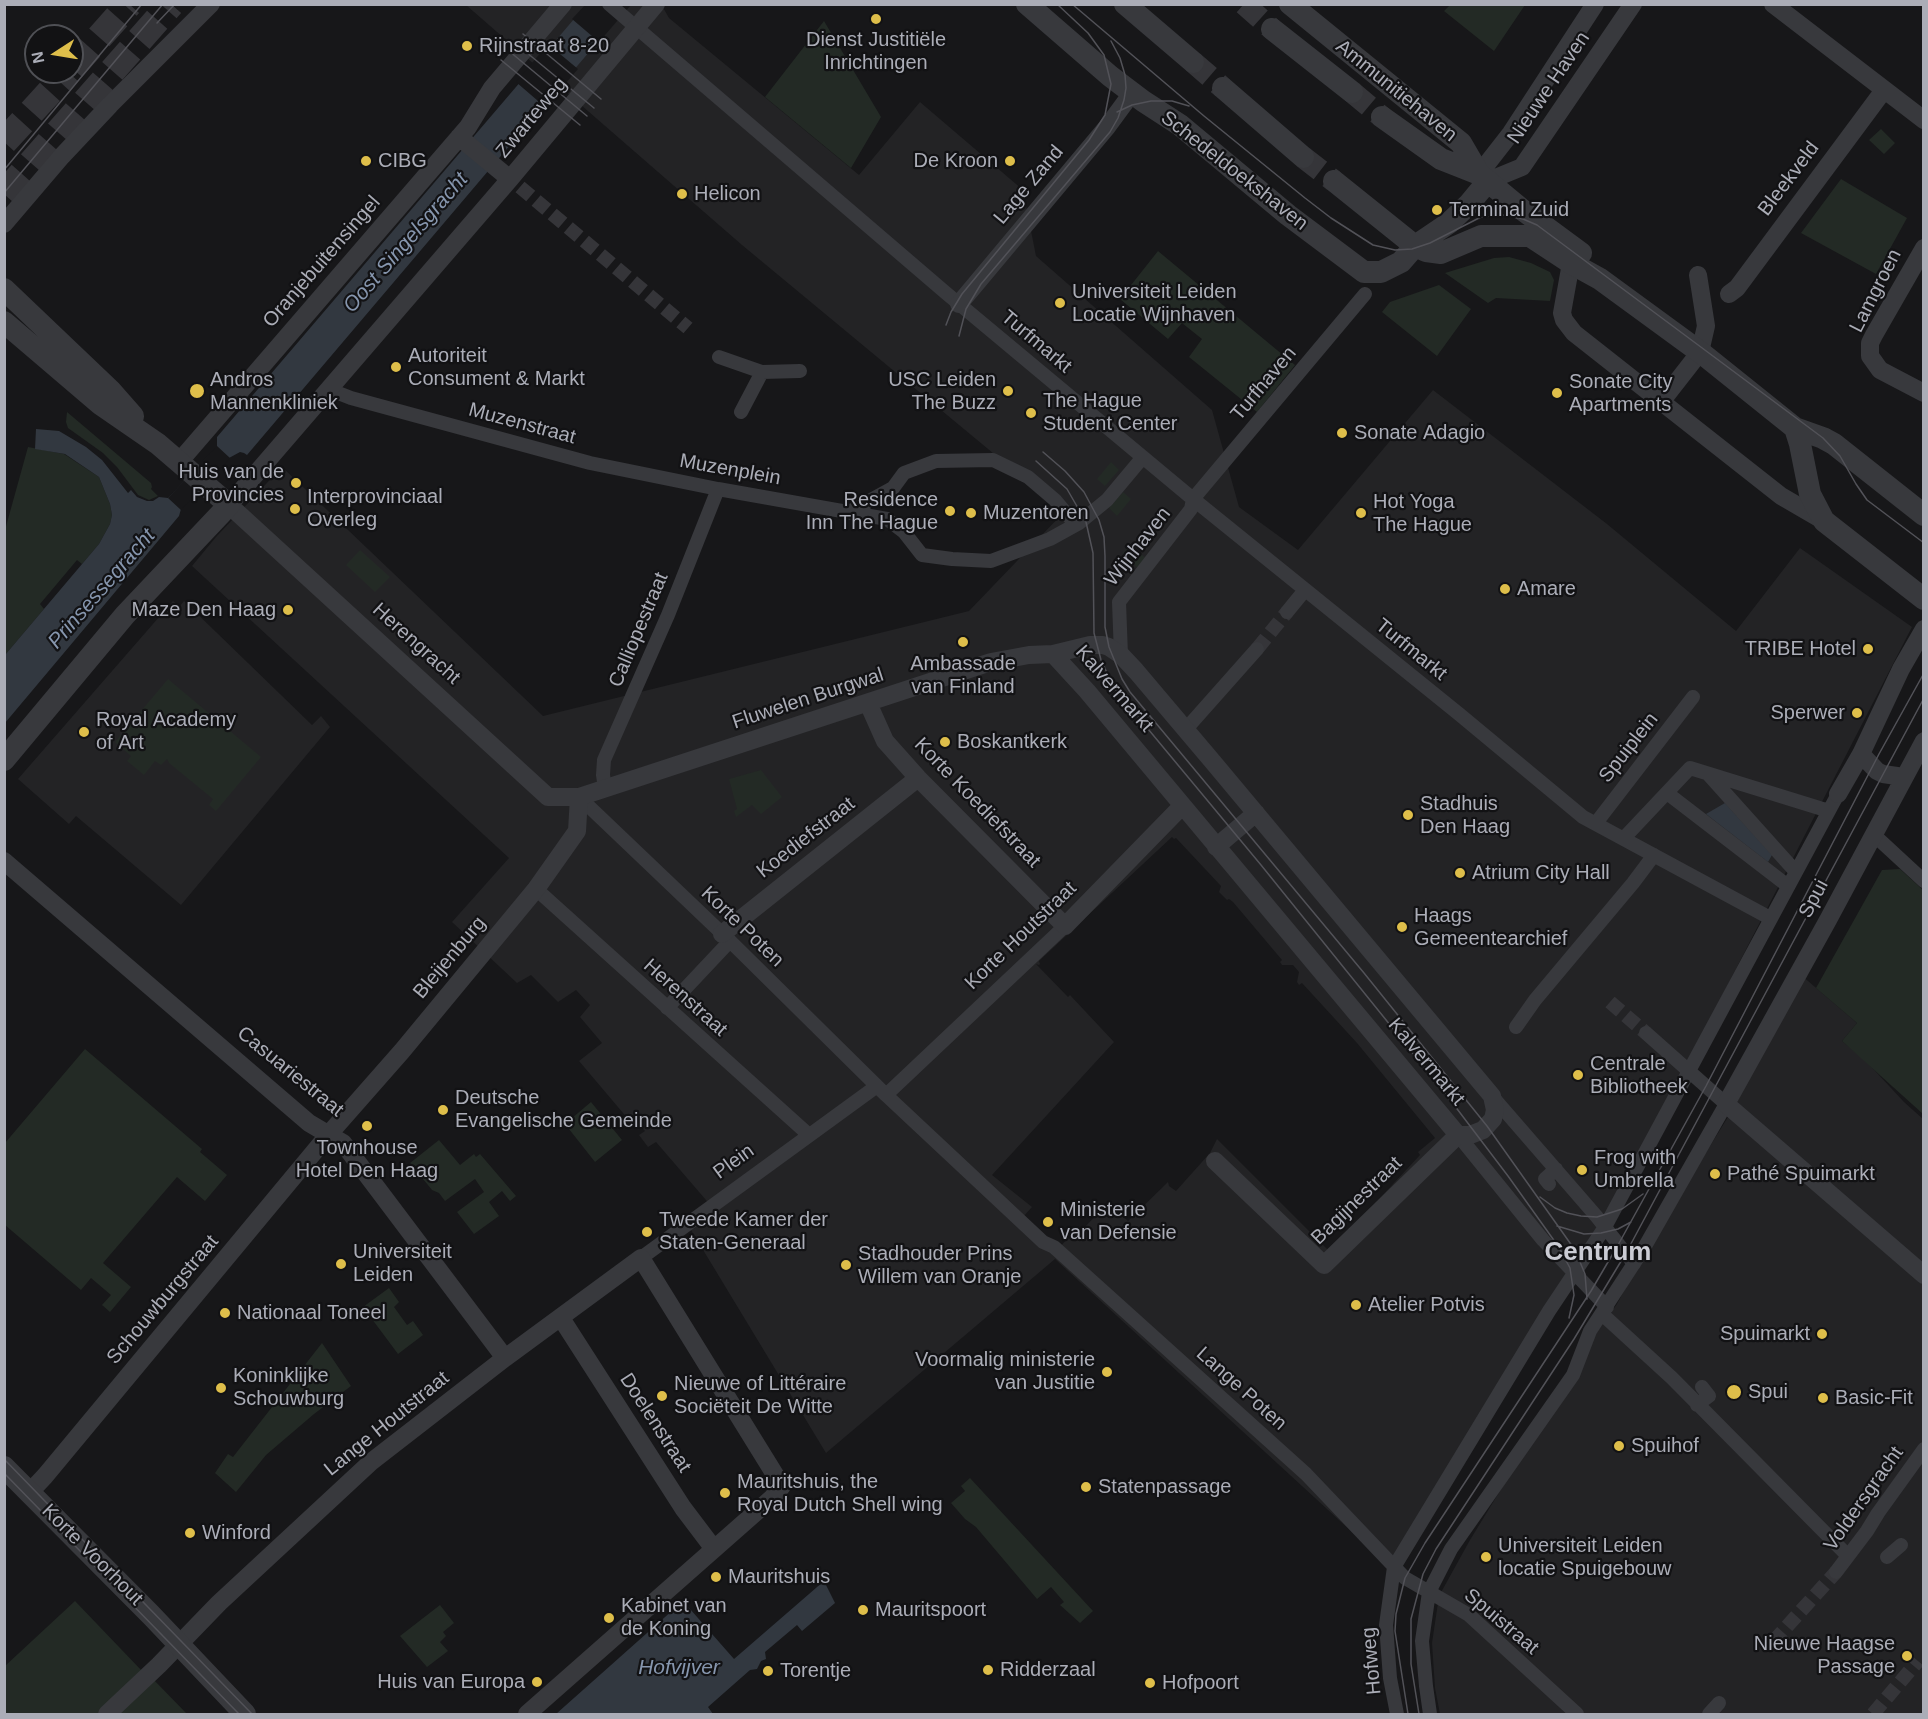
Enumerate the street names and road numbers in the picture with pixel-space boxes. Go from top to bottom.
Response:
street label: Nieuwe Haven [1503,27,1595,149]
street label: Ammunitiehaven [1331,35,1461,147]
street label: Zwarteweg [491,73,573,163]
street label: Schedeldoekshaven [1156,106,1312,236]
street label: Bleekveld [1753,137,1825,221]
street label: Lage Zand [989,141,1069,229]
street label: Oranjebuitensingel [258,191,386,333]
street label: Lamgroen [1845,245,1907,337]
street label: Turfmarkt [996,306,1076,378]
street label: Turfhaven [1226,342,1302,426]
street label: Muzenstraat [466,398,578,450]
street label: Muzenplein [678,449,782,491]
street label: Wijnhaven [1100,503,1176,591]
street label: Calliopestraat [604,569,674,691]
street label: Herengracht [367,598,465,690]
street label: Turfmarkt [1370,614,1452,686]
street label: Kalvermarkt [1070,641,1158,737]
street label: Fluwelen Burgwal [729,663,887,735]
street label: Spuiplein [1594,708,1664,788]
street label: Korte Koediefstraat [909,733,1045,873]
street label: Koediefstraat [752,792,860,884]
street label: Spui [1794,876,1834,922]
street label: Korte Houtstraat [960,877,1082,995]
street label: Korte Poten [696,882,788,972]
street label: Bleijenburg [409,912,491,1004]
street label: Herenstraat [638,954,732,1042]
street label: Kalvermarkt [1383,1013,1469,1111]
street label: Casuariestraat [232,1022,348,1122]
street label: Plein [709,1139,759,1185]
street label: Bagijnestraat [1307,1152,1407,1250]
street label: Schouwburgstraat [102,1231,224,1369]
street label: Lange Poten [1191,1342,1291,1436]
street label: Lange Houtstraat [320,1366,454,1482]
street label: Doelenstraat [614,1369,696,1477]
street label: Voldersgracht [1819,1442,1909,1556]
street label: Korte Voorhout [36,1499,148,1611]
street label: Spuistraat [1459,1584,1543,1660]
street label: Hofweg [1357,1626,1387,1696]

